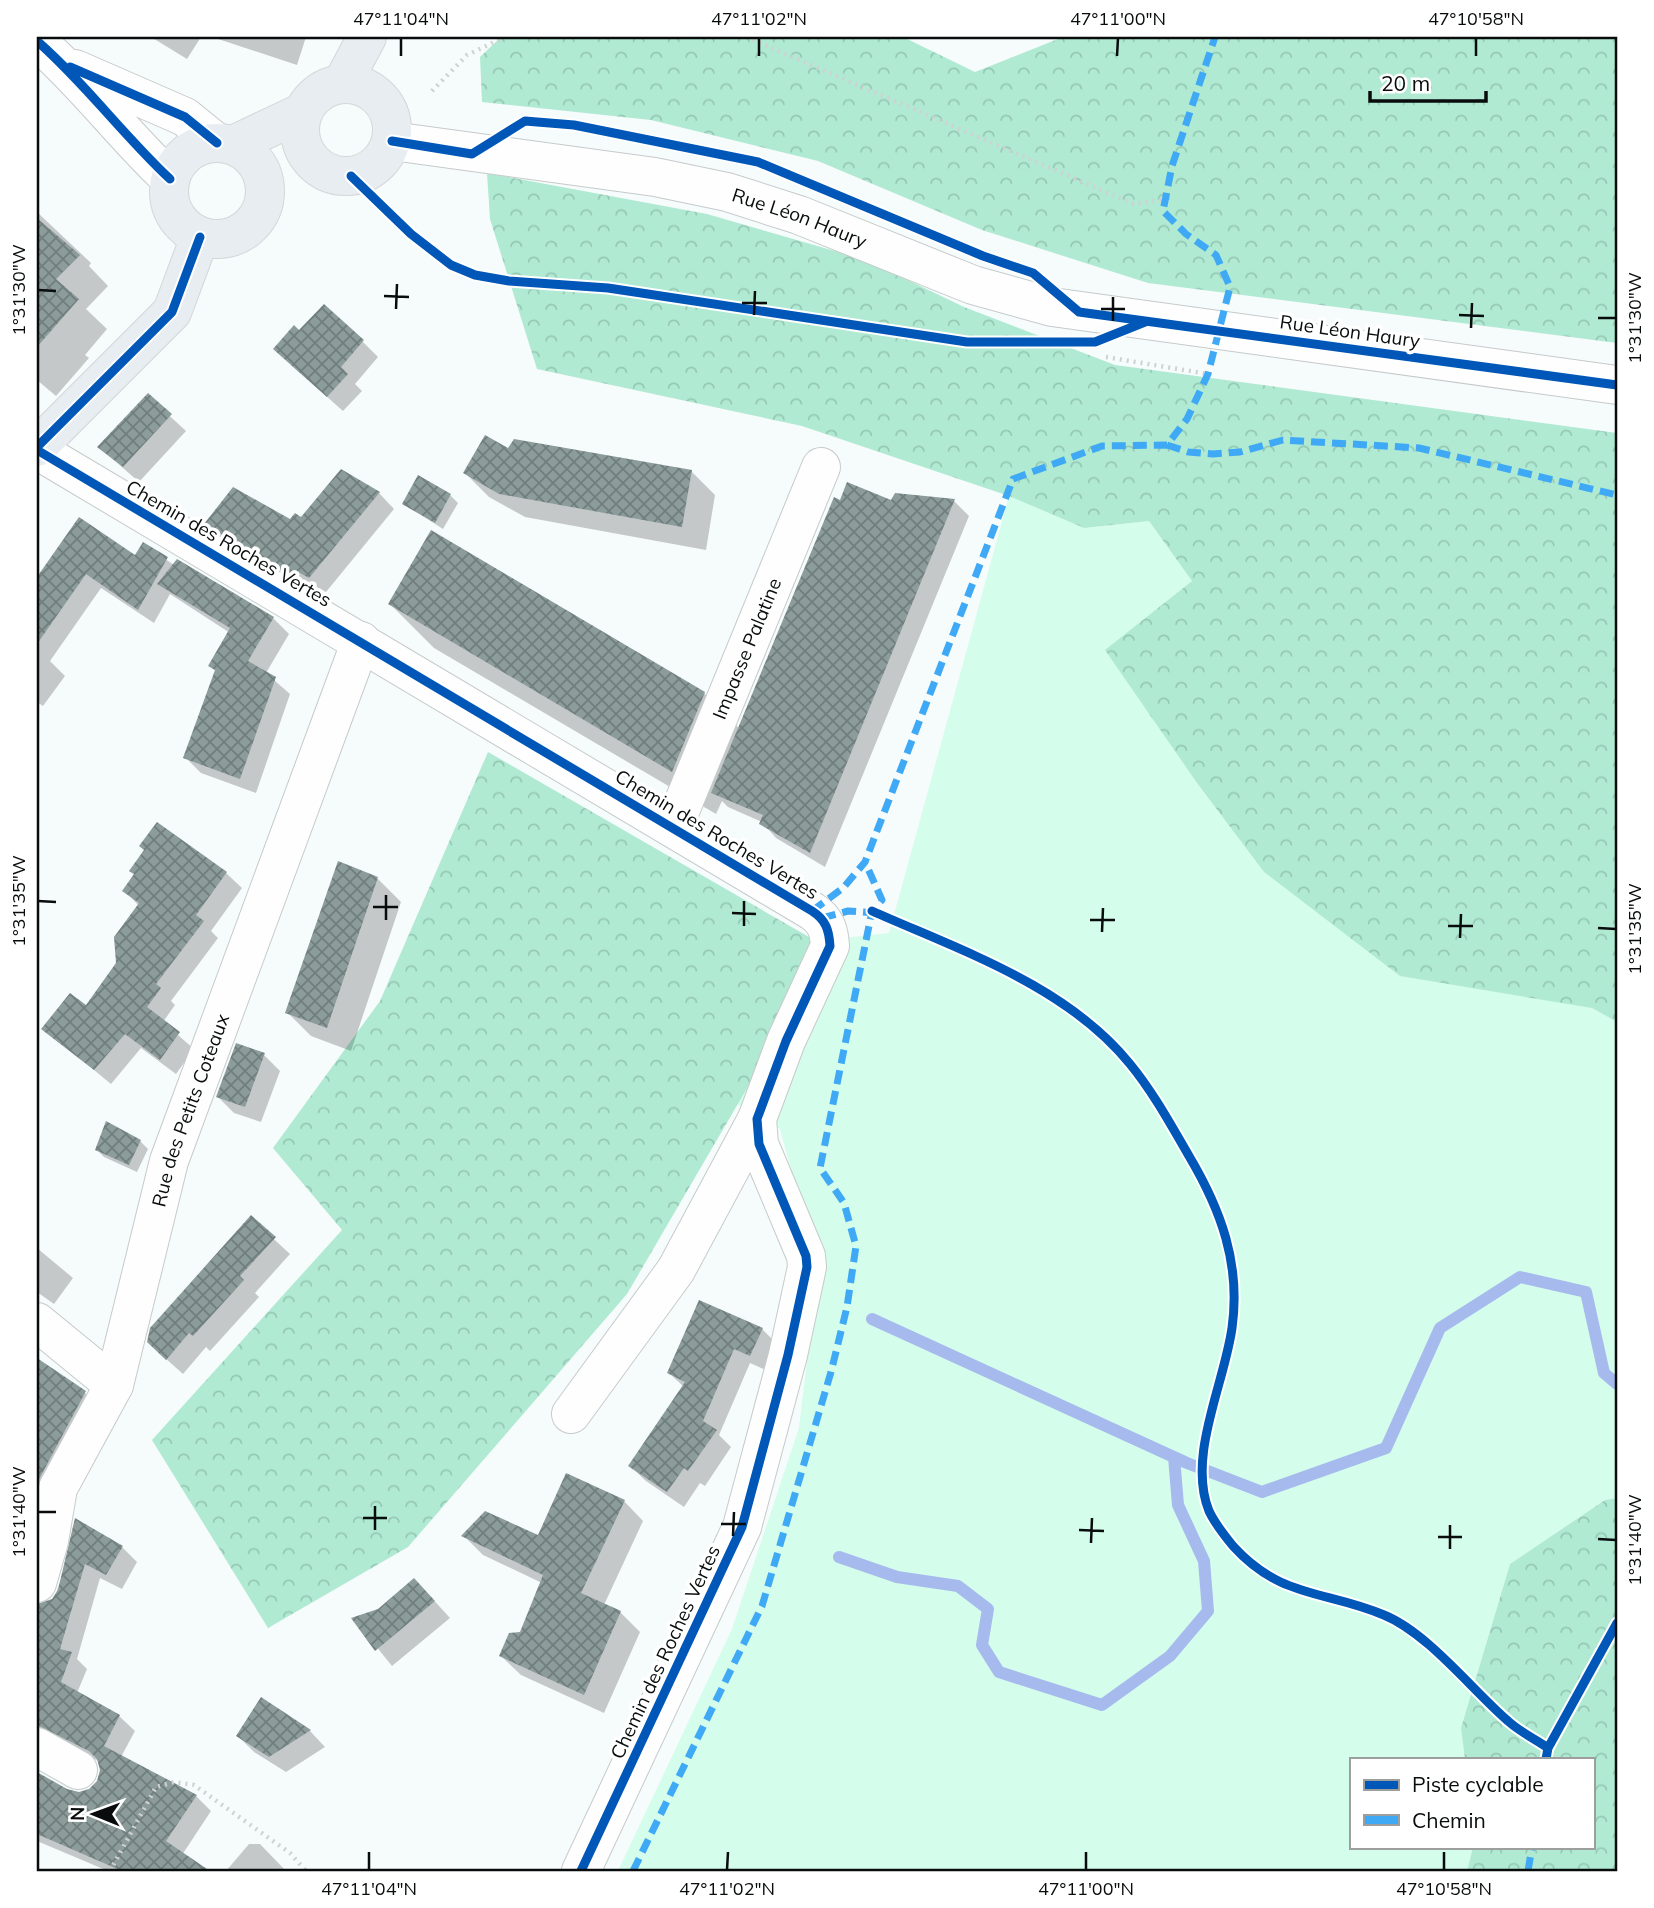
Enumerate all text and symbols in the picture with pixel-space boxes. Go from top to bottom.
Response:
text: 47°11'04"N [353,7,449,30]
text: 47°11'02"N [711,7,807,30]
text: 47°11'00"N [1070,7,1166,30]
text: 47°10'58"N [1428,7,1524,30]
scale bar [1370,60,1486,104]
text: 20 m [1381,70,1430,96]
street label: Rue Léon Haury [729,182,870,253]
text: 1°31'30"W [7,244,30,336]
text: 1°31'30"W [1623,272,1646,364]
street label: Rue Léon Haury [1278,309,1422,353]
street label: Chemin des Roches Vertes [122,474,336,612]
street label: Impasse Palatine [707,574,786,723]
street label: Chemin des Roches Vertes [611,764,823,904]
text: 1°31'35"W [7,855,30,947]
text: 1°31'35"W [1623,883,1646,975]
street label: Rue des Petits Coteaux [146,1010,234,1209]
text: 1°31'40"W [7,1466,30,1558]
text: 1°31'40"W [1623,1494,1646,1586]
street label: Chemin des Roches Vertes [605,1541,725,1763]
legend [1350,1758,1594,1848]
text: Piste cyclable [1412,1771,1544,1797]
north arrow [60,1778,130,1848]
text: N [65,1806,89,1821]
text: Chemin [1412,1807,1486,1833]
text: 47°11'04"N [321,1877,417,1900]
text: 47°11'02"N [679,1877,775,1900]
text: 47°11'00"N [1038,1877,1134,1900]
text: 47°10'58"N [1396,1877,1492,1900]

